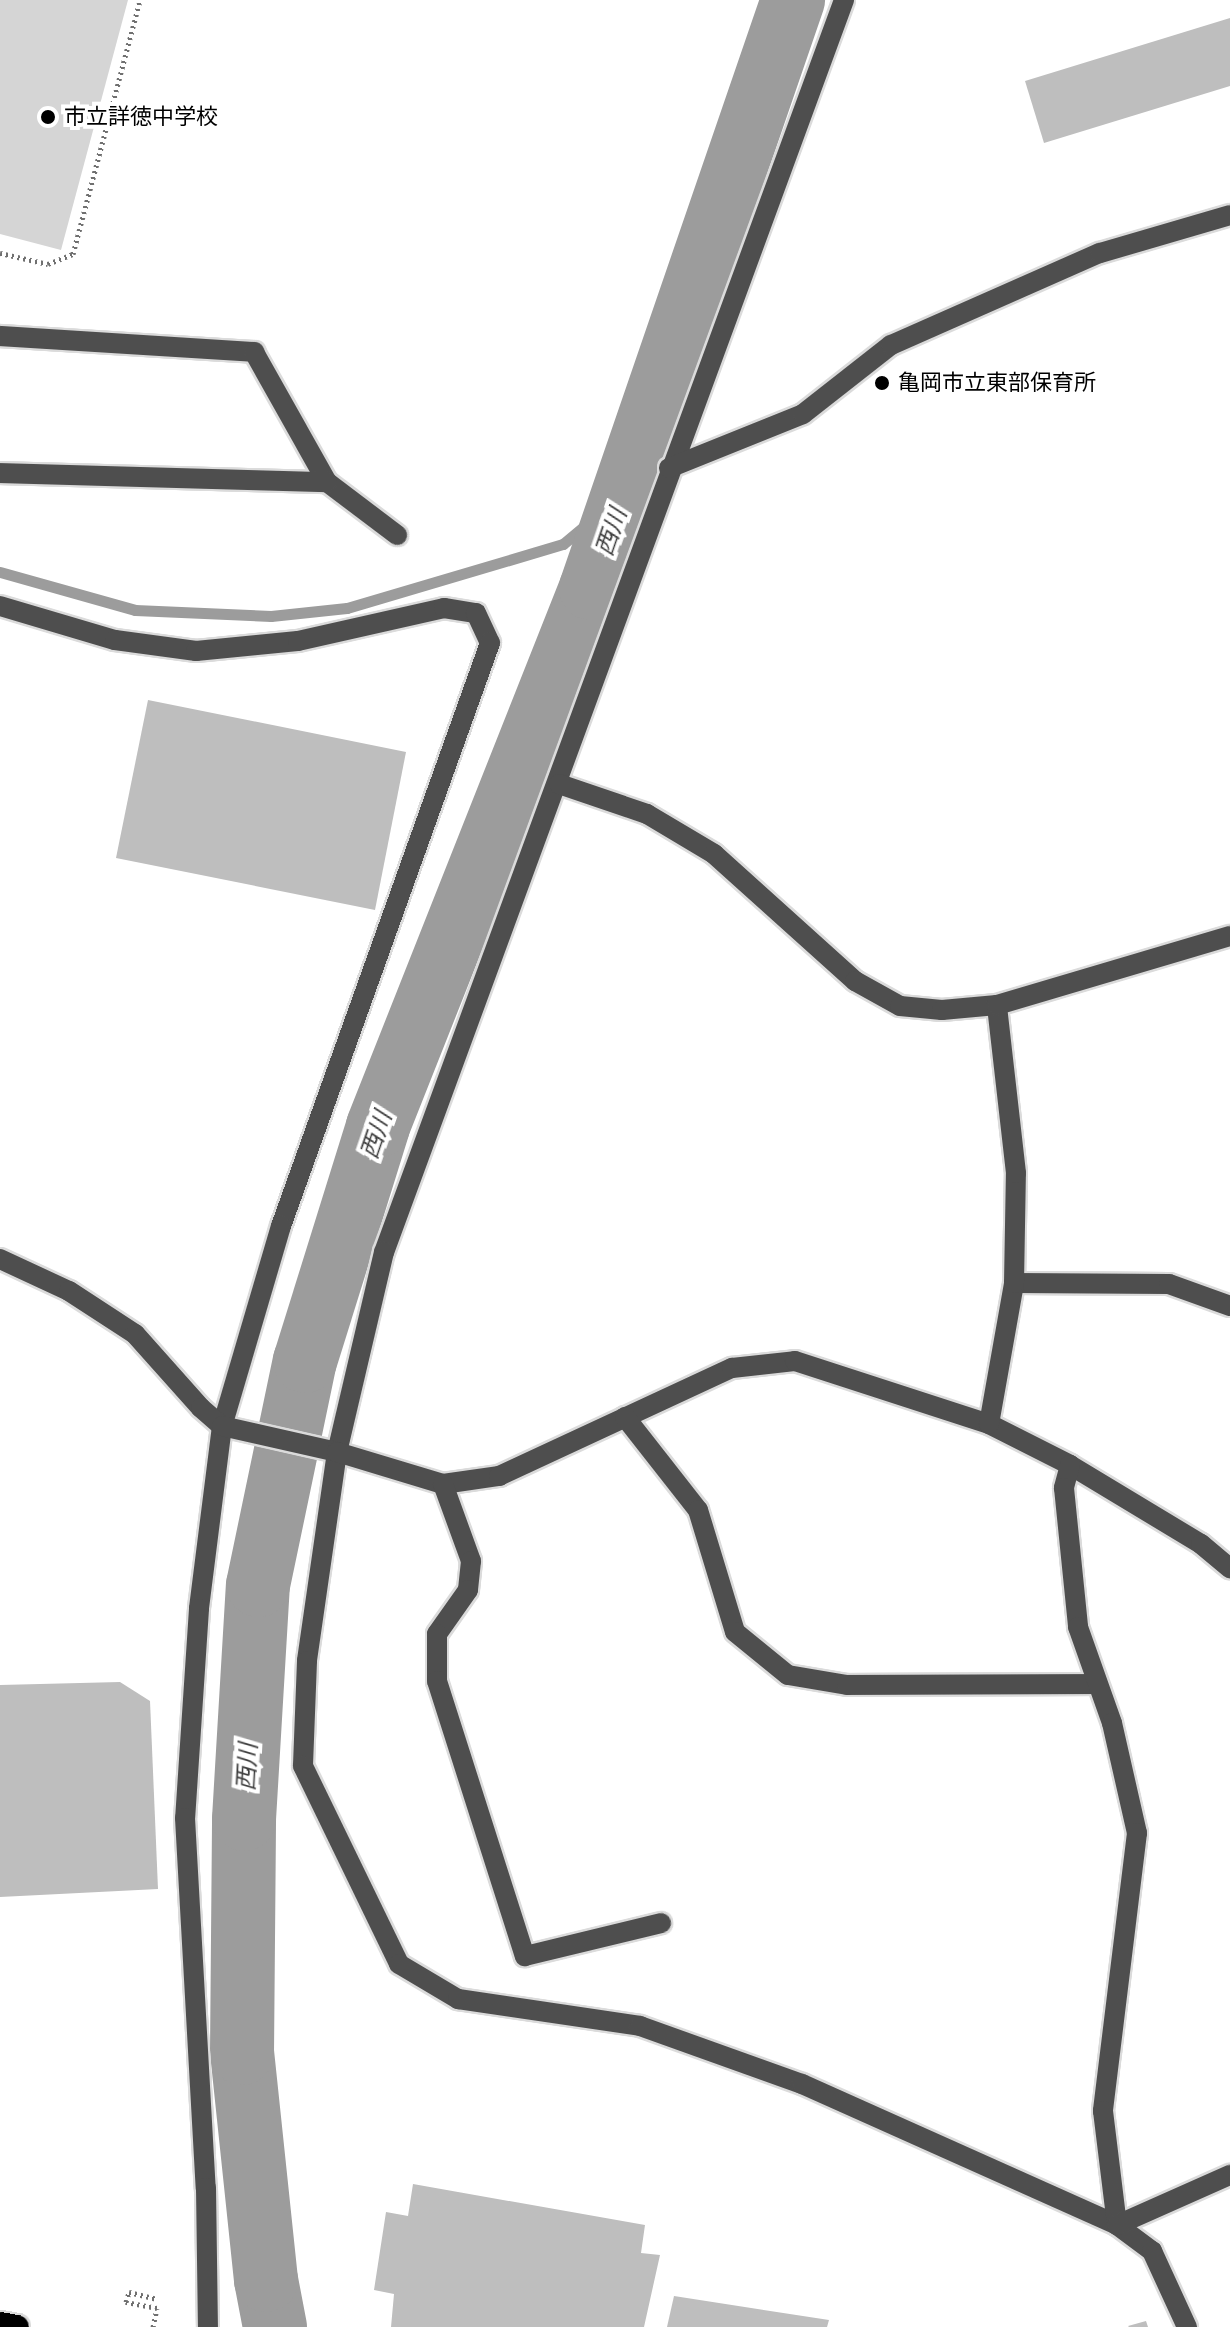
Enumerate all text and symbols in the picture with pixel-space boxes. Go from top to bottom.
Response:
place label: 市立詳徳中学校 [64,104,218,130]
marker: 市立詳徳中学校 [39,108,57,126]
place label: 亀岡市立東部保育所 [898,370,1096,396]
marker: 亀岡市立東部保育所 [873,374,891,392]
water label: 西川 [590,505,632,559]
water label: 西川 [355,1108,397,1162]
water label: 西川 [231,1742,263,1792]

